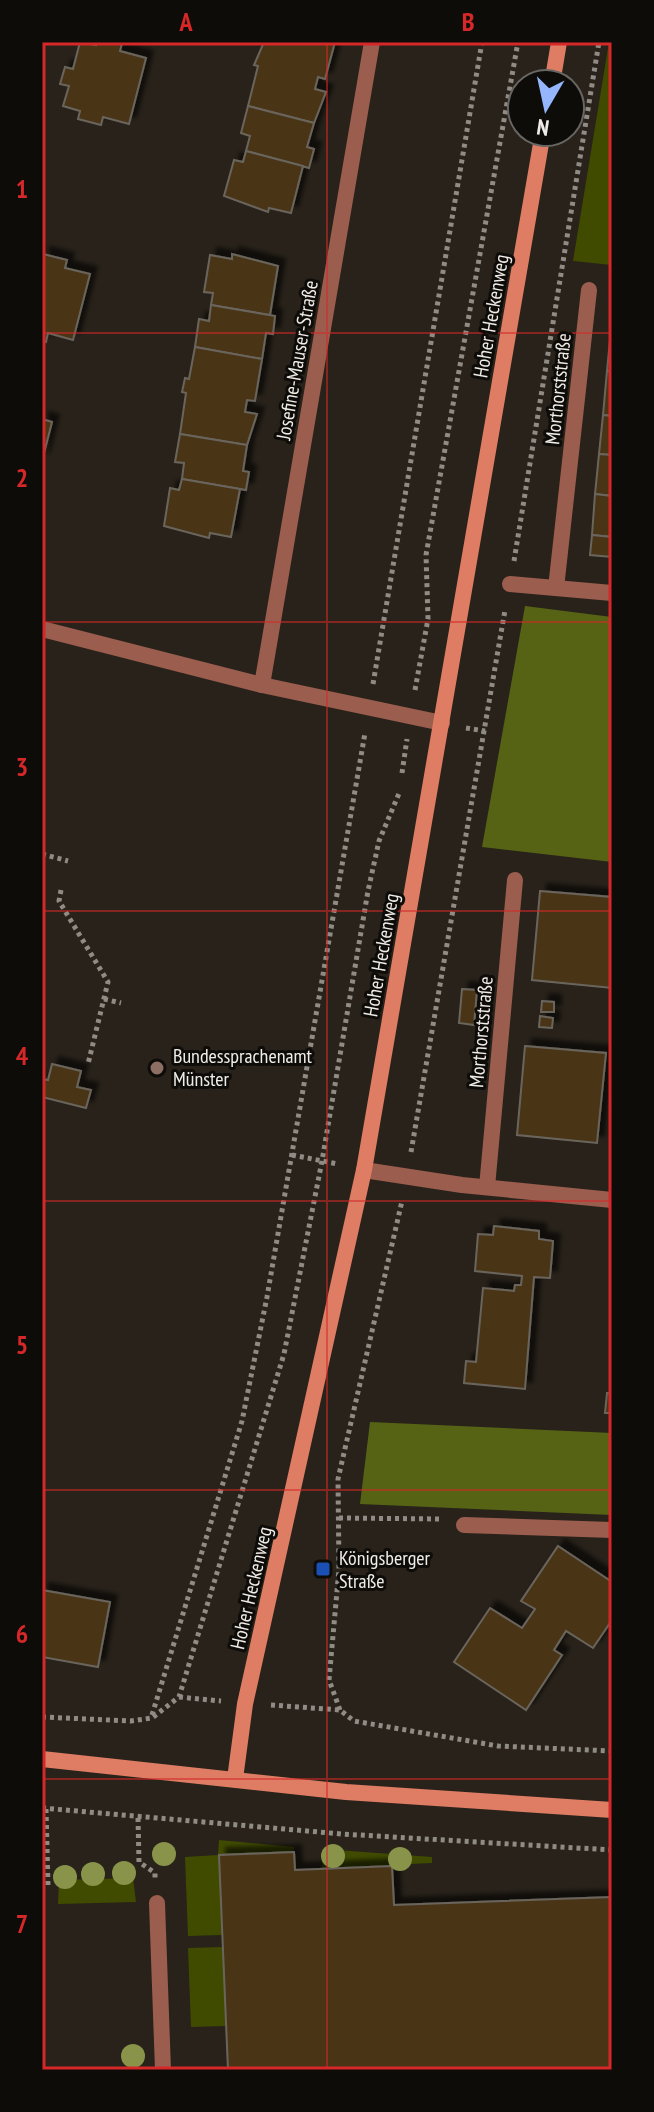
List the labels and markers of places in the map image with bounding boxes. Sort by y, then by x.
place label: Bundessprachenamt Münster [173,1043,312,1092]
marker: Bundessprachenamt Münster [148,1059,166,1077]
place label: Königsberger Straße [339,1545,431,1594]
marker: Königsberger Straße [314,1560,332,1578]

